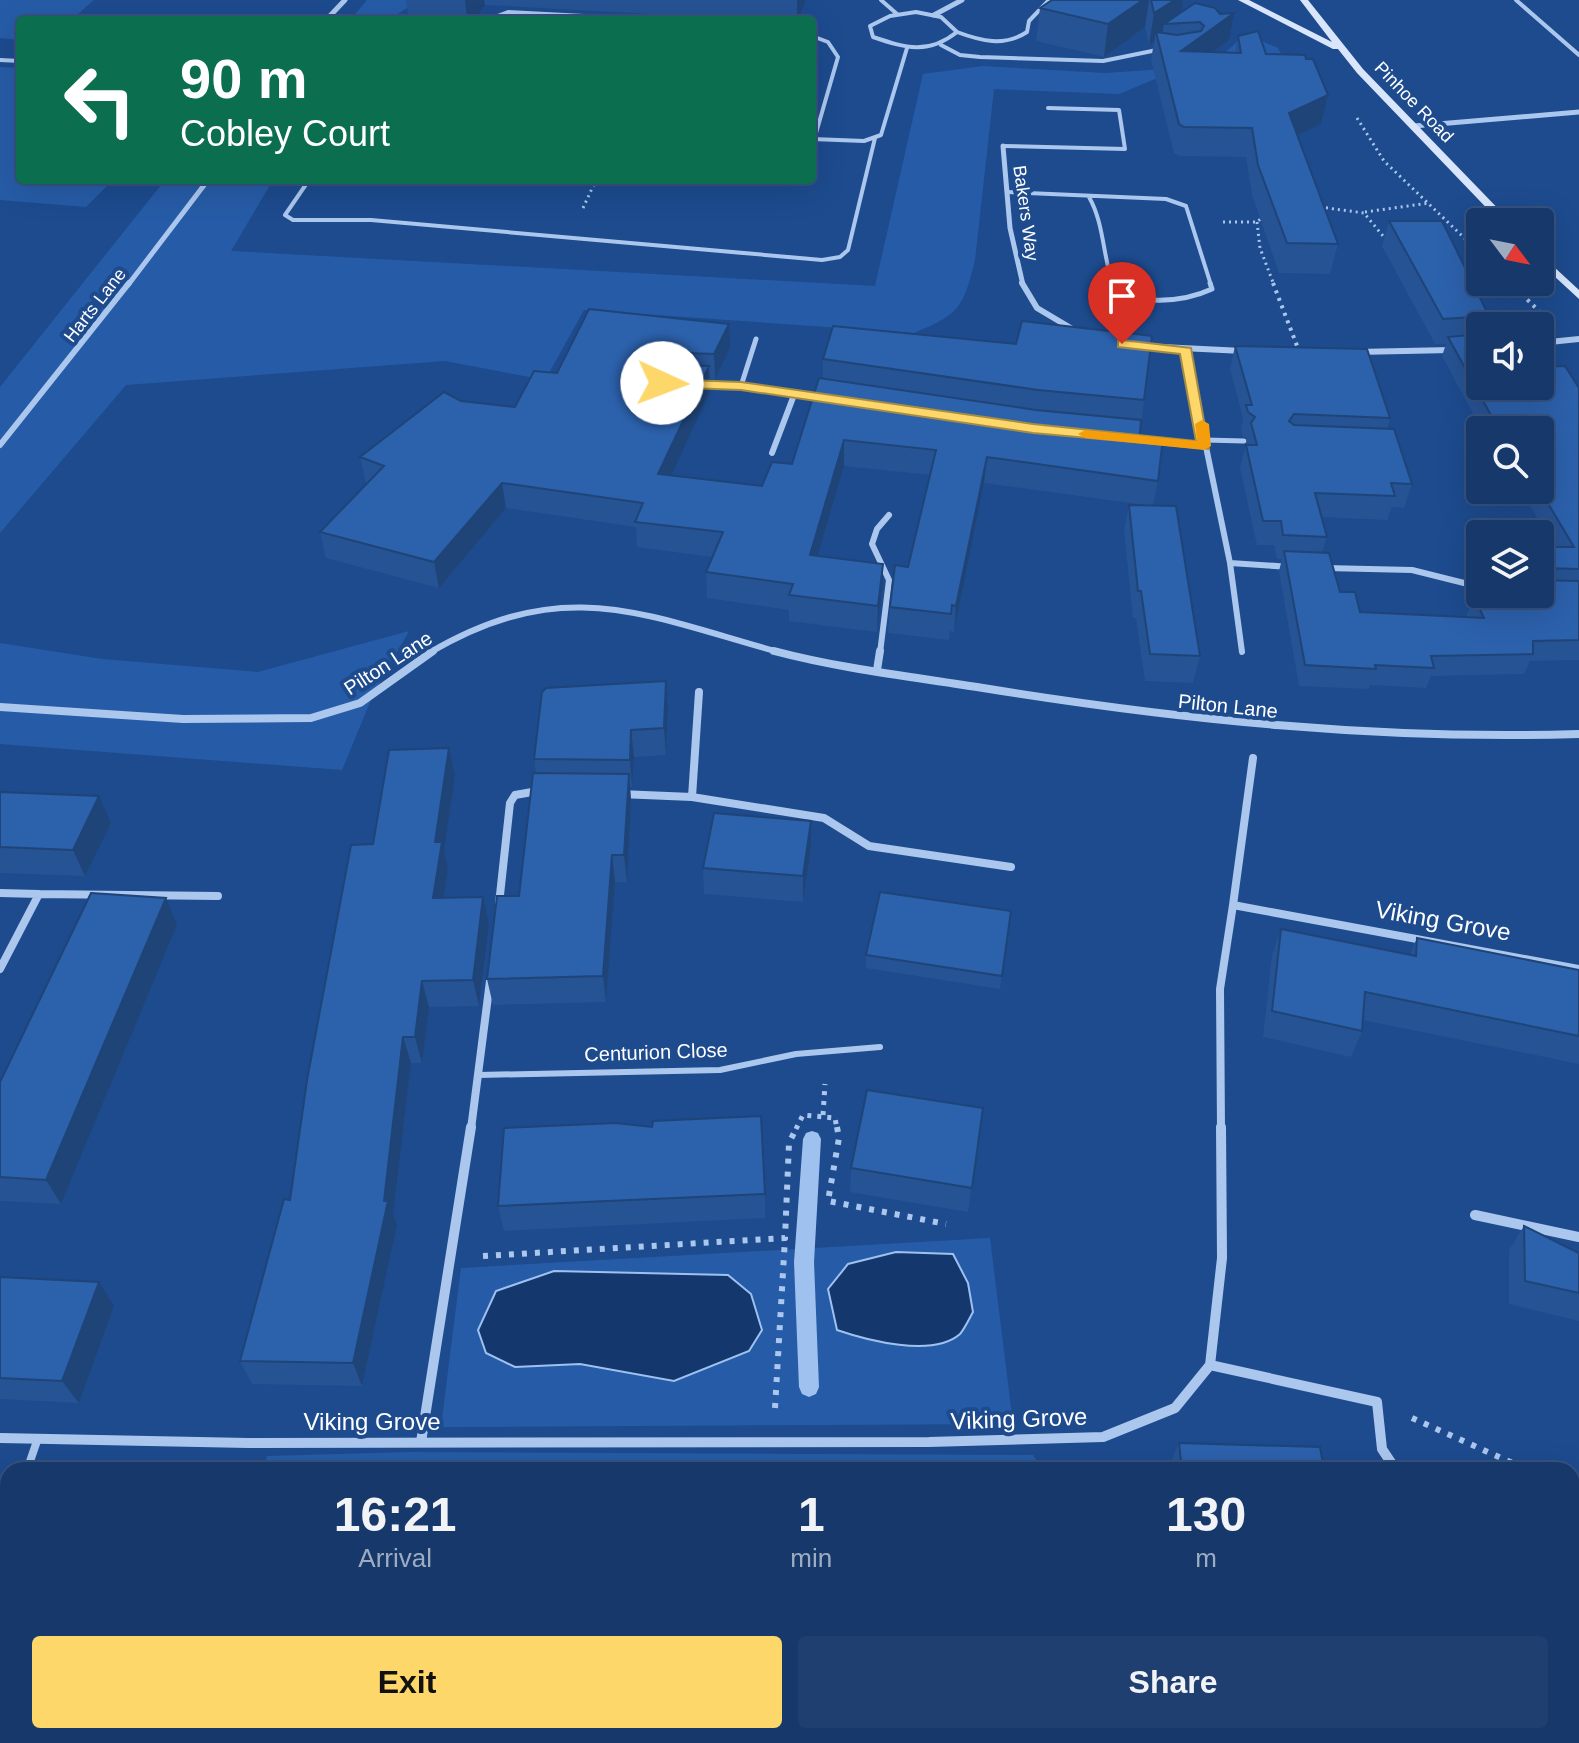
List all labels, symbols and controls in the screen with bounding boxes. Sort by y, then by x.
text: 90 m [180,47,308,110]
icon: left [48,48,152,152]
street label: Pinhoe Road [1371,58,1457,146]
text: Cobley Court [180,113,390,154]
street label: Bakers Way [1009,164,1043,262]
north arrow [1466,208,1554,296]
map controls [1466,208,1554,608]
pin [1088,262,1156,344]
street label: Harts Lane [60,264,130,346]
icon: arrive [1100,274,1144,318]
button: sound [1466,312,1554,400]
position arrow [620,341,704,425]
button: search [1466,416,1554,504]
button: layers [1466,520,1554,608]
street label: Pilton Lane [340,627,436,699]
street label: Pilton Lane [1177,690,1279,722]
street label: Viking Grove [1373,895,1513,946]
street label: Centurion Close [584,1039,728,1065]
street label: Viking Grove [950,1403,1088,1434]
street label: Viking Grove [304,1408,440,1435]
text: 16:21 [334,1488,457,1541]
text: 1 [798,1488,825,1541]
text: 130 [1166,1488,1246,1541]
text: Arrival [358,1543,432,1573]
text: min [790,1543,832,1573]
text: m [1195,1543,1217,1573]
button: Exit [32,1636,782,1728]
button: Share [798,1636,1548,1728]

